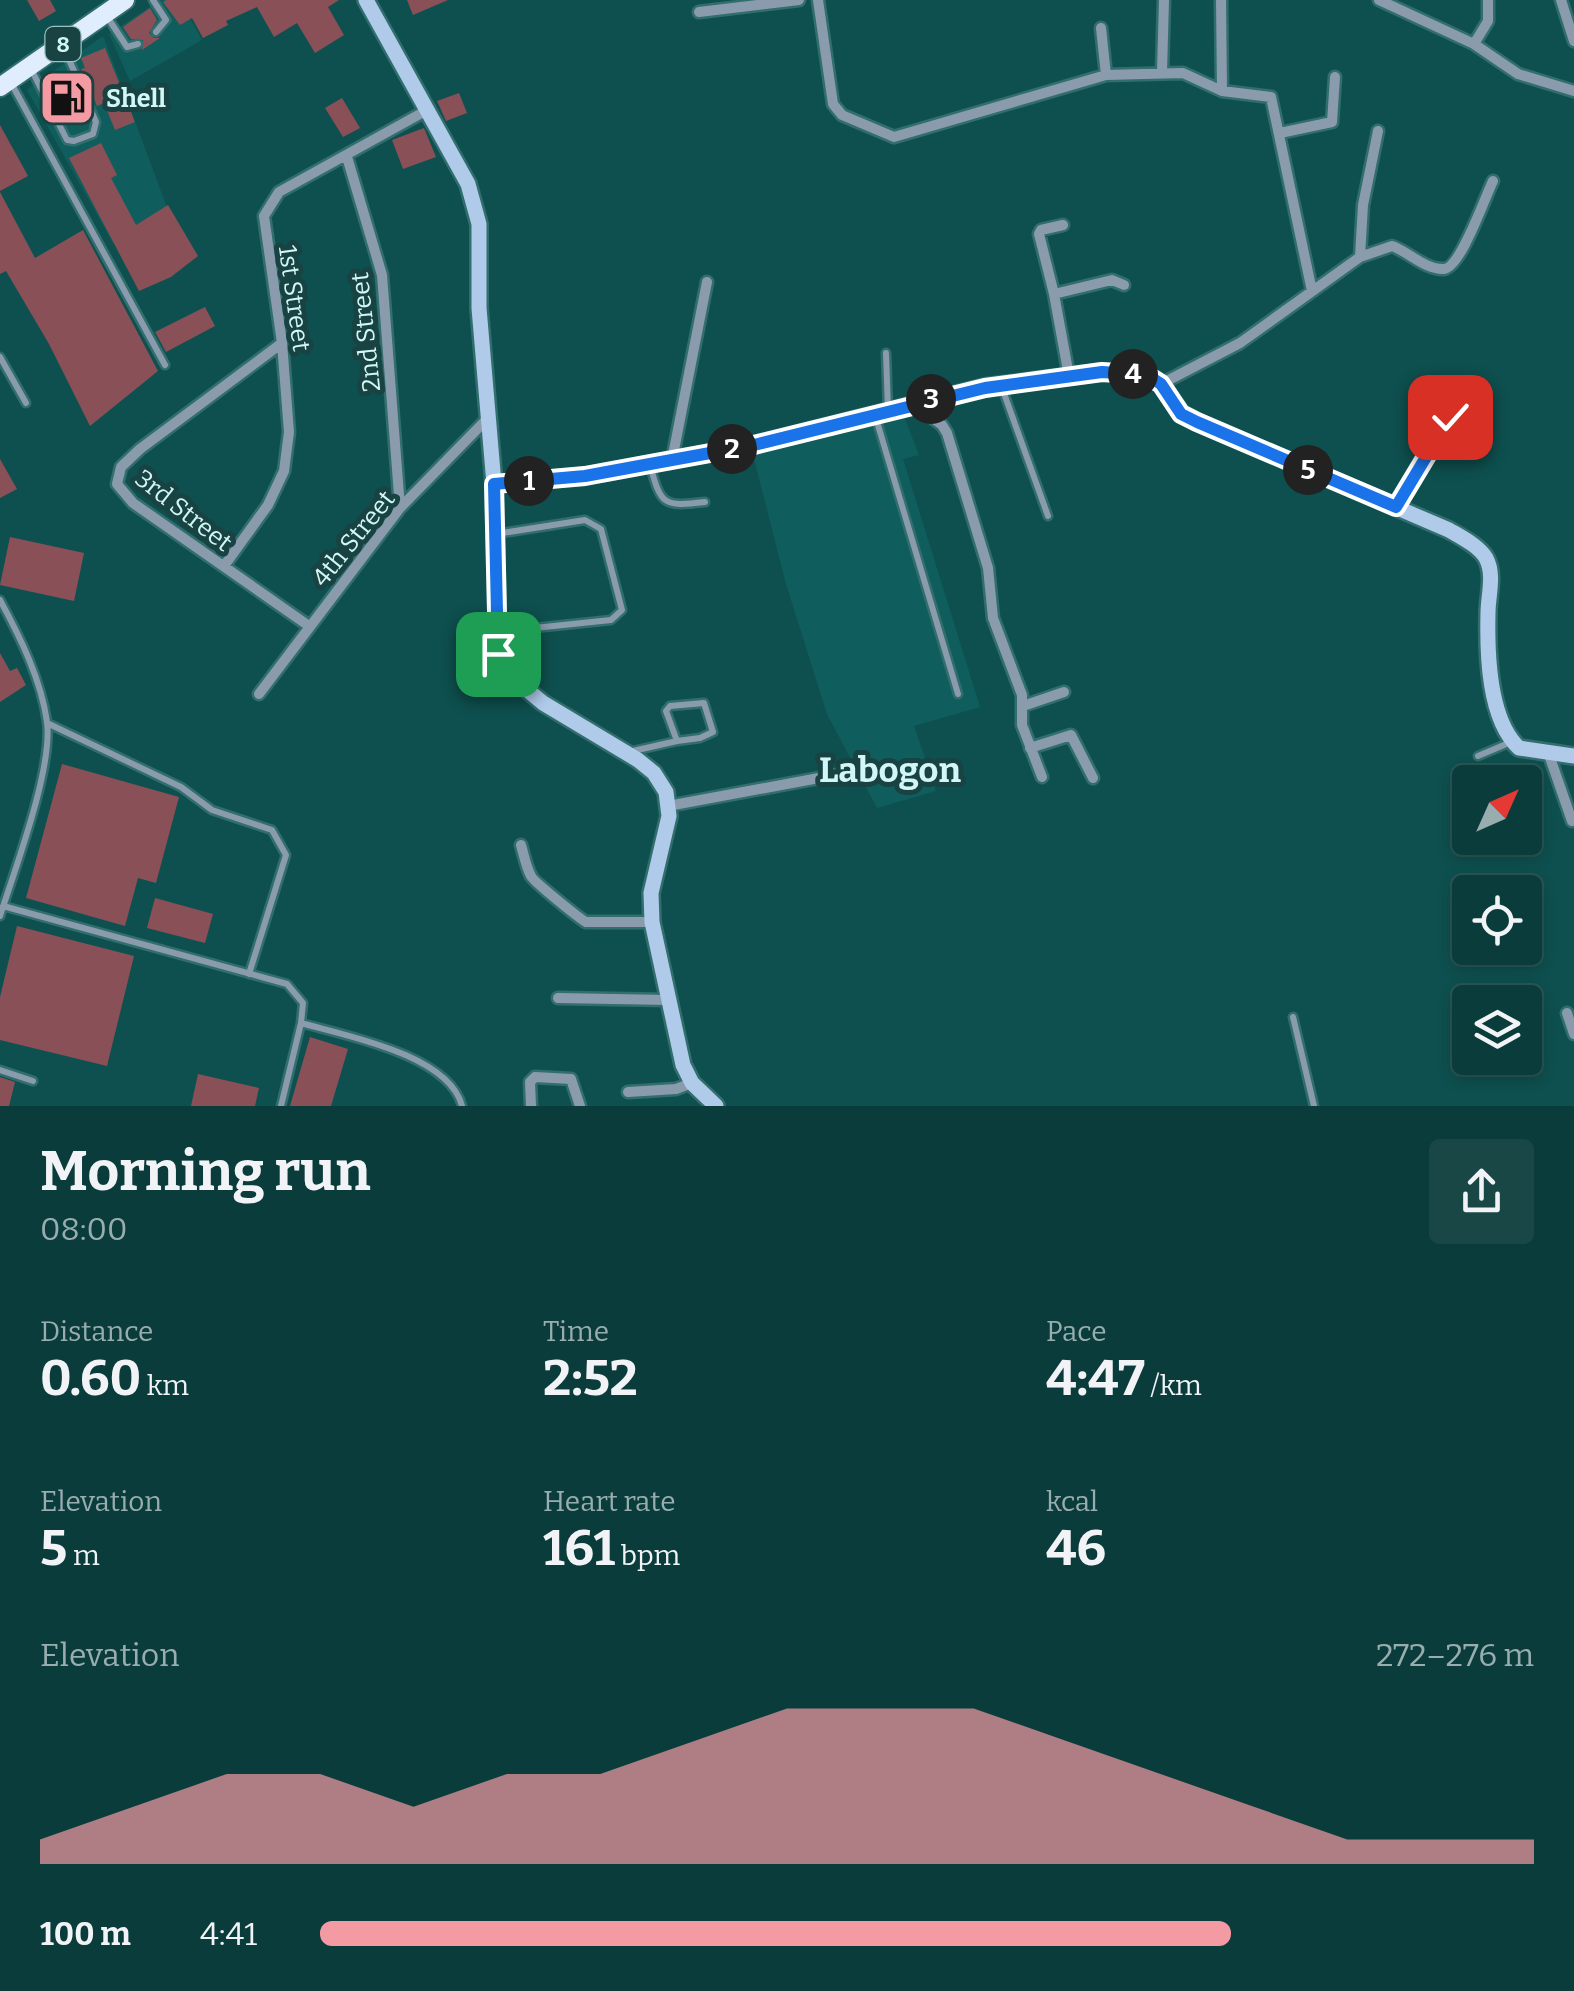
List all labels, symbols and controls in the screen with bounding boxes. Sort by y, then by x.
road number: 8 [46,27,80,61]
fuel station icon: Shell [37,68,97,128]
place label: Shell [106,84,166,114]
street label: 1st Street [272,243,316,353]
street label: 2nd Street [345,271,387,393]
pin: 4 [1108,349,1158,399]
text: 4 [1124,357,1142,390]
pin: 3 [906,374,956,424]
pin [1408,375,1493,460]
text: 3 [923,382,939,415]
icon: check [1423,390,1478,445]
pin: 2 [707,424,757,474]
text: 2 [724,432,740,465]
pin: 5 [1283,445,1333,495]
text: 5 [1300,453,1316,486]
pin: 1 [504,456,554,506]
street label: 3rd Street [129,464,238,558]
text: 1 [523,464,535,497]
street label: 4th Street [306,485,401,593]
pin [456,612,541,697]
icon: arrive [471,627,526,682]
district label: Labogon [819,749,961,791]
north arrow [1452,765,1542,855]
map controls [1452,765,1542,1075]
button: locate [1452,875,1542,965]
button: layers [1452,985,1542,1075]
text: Morning run [40,1139,371,1205]
button: share [1429,1139,1534,1244]
text: 08:00 [40,1210,128,1248]
text: Distance [40,1315,153,1348]
text: Time [543,1315,609,1348]
text: Pace [1046,1315,1106,1348]
text: 0.60 [40,1348,141,1408]
text: 2:52 [543,1348,638,1408]
text: 4:47 [1046,1348,1145,1408]
text: km [141,1369,189,1402]
text: /km [1145,1369,1202,1402]
text: Elevation [40,1485,162,1518]
text: Heart rate [543,1485,675,1518]
text: kcal [1046,1485,1098,1518]
text: 5 [40,1518,67,1578]
text: 161 [543,1518,615,1578]
text: 46 [1046,1518,1106,1578]
text: m [67,1539,100,1572]
text: bpm [615,1539,680,1572]
text: Elevation [40,1636,180,1674]
text: 272–276 m [1376,1636,1534,1674]
text: 100 m [40,1915,131,1953]
text: 4:41 [200,1915,257,1953]

